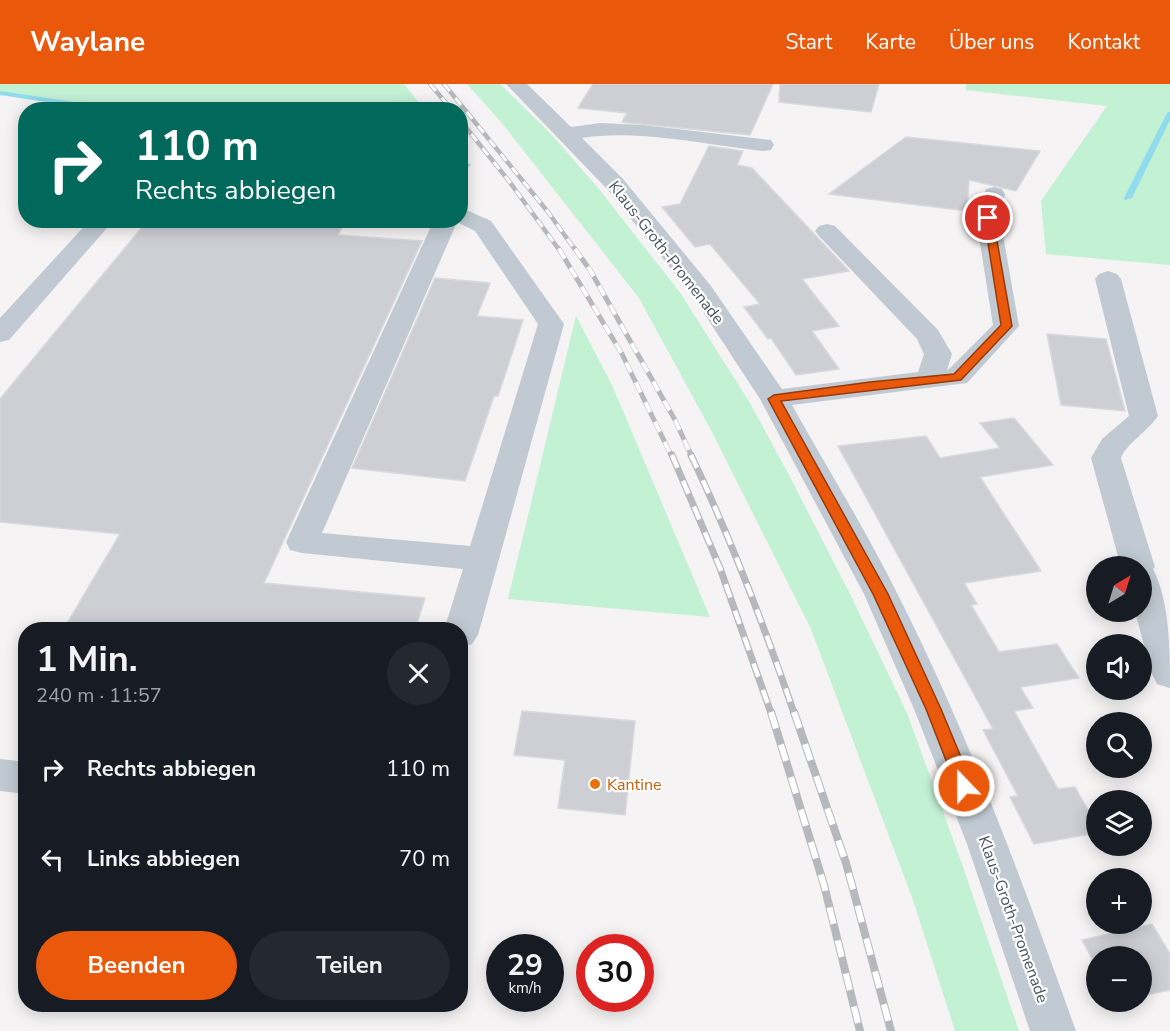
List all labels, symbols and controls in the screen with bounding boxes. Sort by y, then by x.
text: Waylane [30,23,145,61]
text: Start [785,28,832,56]
text: Karte [865,28,916,56]
text: Über uns [949,28,1034,56]
text: Kontakt [1067,28,1140,56]
text: 110 m [135,118,259,175]
icon: right [36,126,114,204]
text: Rechts abbiegen [135,172,336,209]
street label: Klaus-Groth-Promenade [603,176,729,329]
pin [962,192,1013,243]
icon: arrive [971,201,1004,234]
north arrow [1086,556,1152,622]
map controls [1086,556,1152,1012]
button: sound [1086,634,1152,700]
text: 1 Min. [36,635,138,684]
button: close [387,642,450,705]
text: 240 m · 11:57 [36,682,162,709]
button: search [1086,712,1152,778]
icon: right [36,753,69,786]
text: Rechts abbiegen [87,754,256,784]
text: 110 m [386,754,450,784]
position arrow [932,754,996,818]
place label: Kantine [607,774,661,796]
marker: Kantine [588,777,602,791]
button: layers [1086,790,1152,856]
street label: Klaus-Groth-Promenade [973,833,1054,1006]
icon: left [36,843,69,876]
text: Links abbiegen [87,844,240,874]
text: 70 m [399,844,450,874]
button: + [1086,868,1152,934]
button: Beenden [36,931,237,1000]
button: Teilen [249,931,450,1000]
speed limit sign: 30 [576,934,654,1012]
text: 29 [507,945,543,986]
button: − [1086,946,1152,1012]
text: km/h [508,978,542,998]

